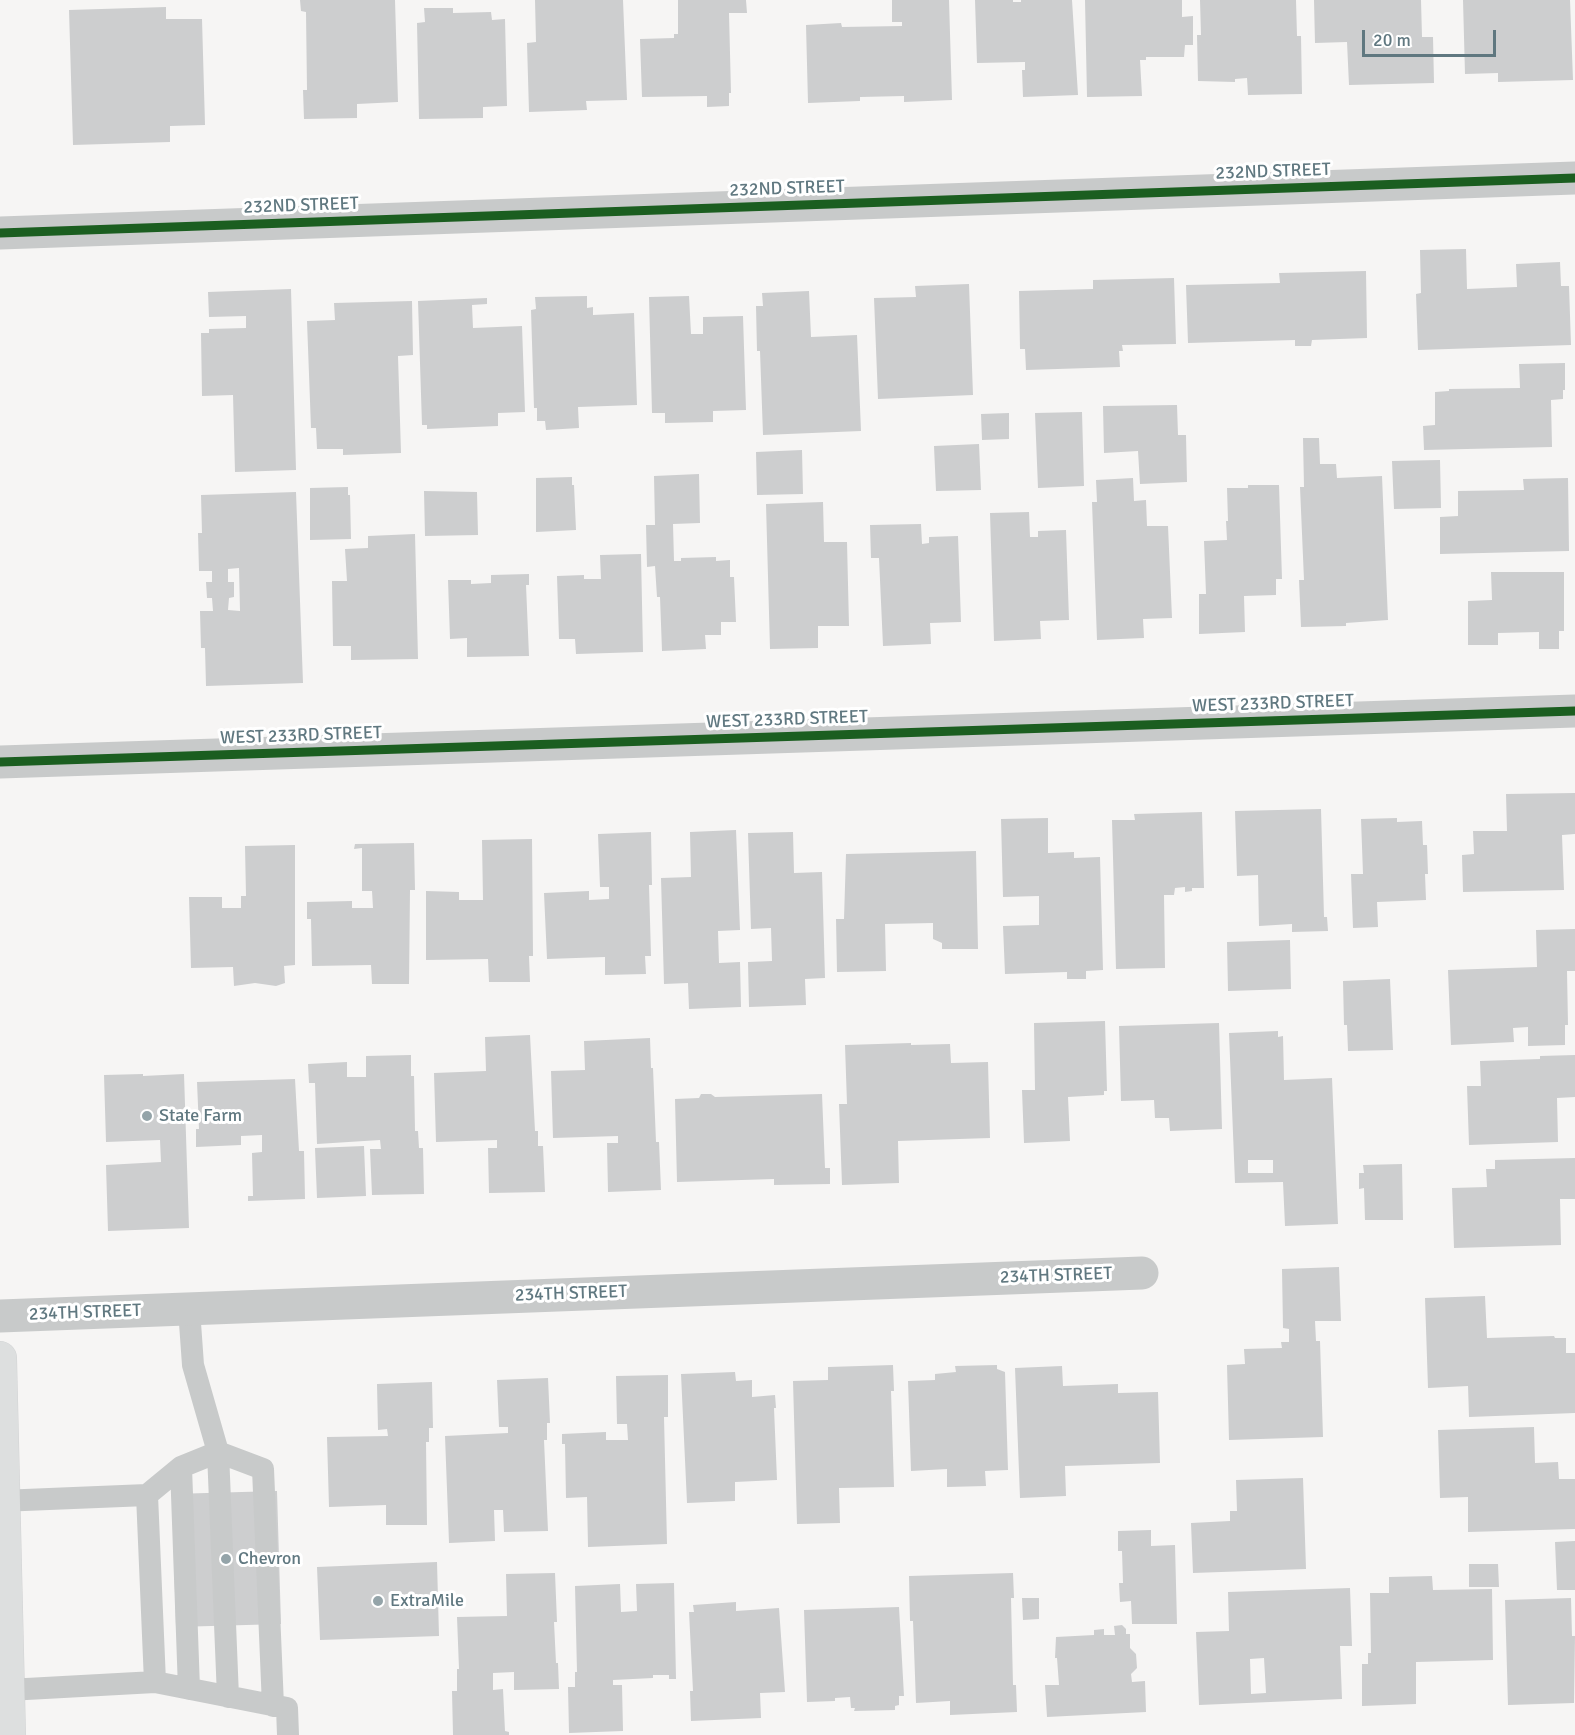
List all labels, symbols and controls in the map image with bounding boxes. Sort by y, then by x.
scale bar [1365,18,1498,56]
text: 20 m [1373,29,1411,51]
street label: 232ND STREET [1215,159,1331,185]
street label: 232ND STREET [729,176,845,202]
street label: 232ND STREET [243,193,359,219]
street label: WEST 233RD STREET [1192,690,1354,718]
street label: WEST 233RD STREET [706,706,868,734]
street label: WEST 233RD STREET [220,722,382,750]
place label: State Farm [159,1105,242,1127]
marker: State Farm [140,1109,154,1123]
street label: 234TH STREET [999,1263,1113,1289]
street label: 234TH STREET [514,1281,628,1307]
street label: 234TH STREET [28,1300,142,1326]
place label: Chevron [238,1548,301,1570]
marker: Chevron [219,1552,233,1566]
place label: ExtraMile [390,1590,464,1612]
marker: ExtraMile [371,1594,385,1608]

